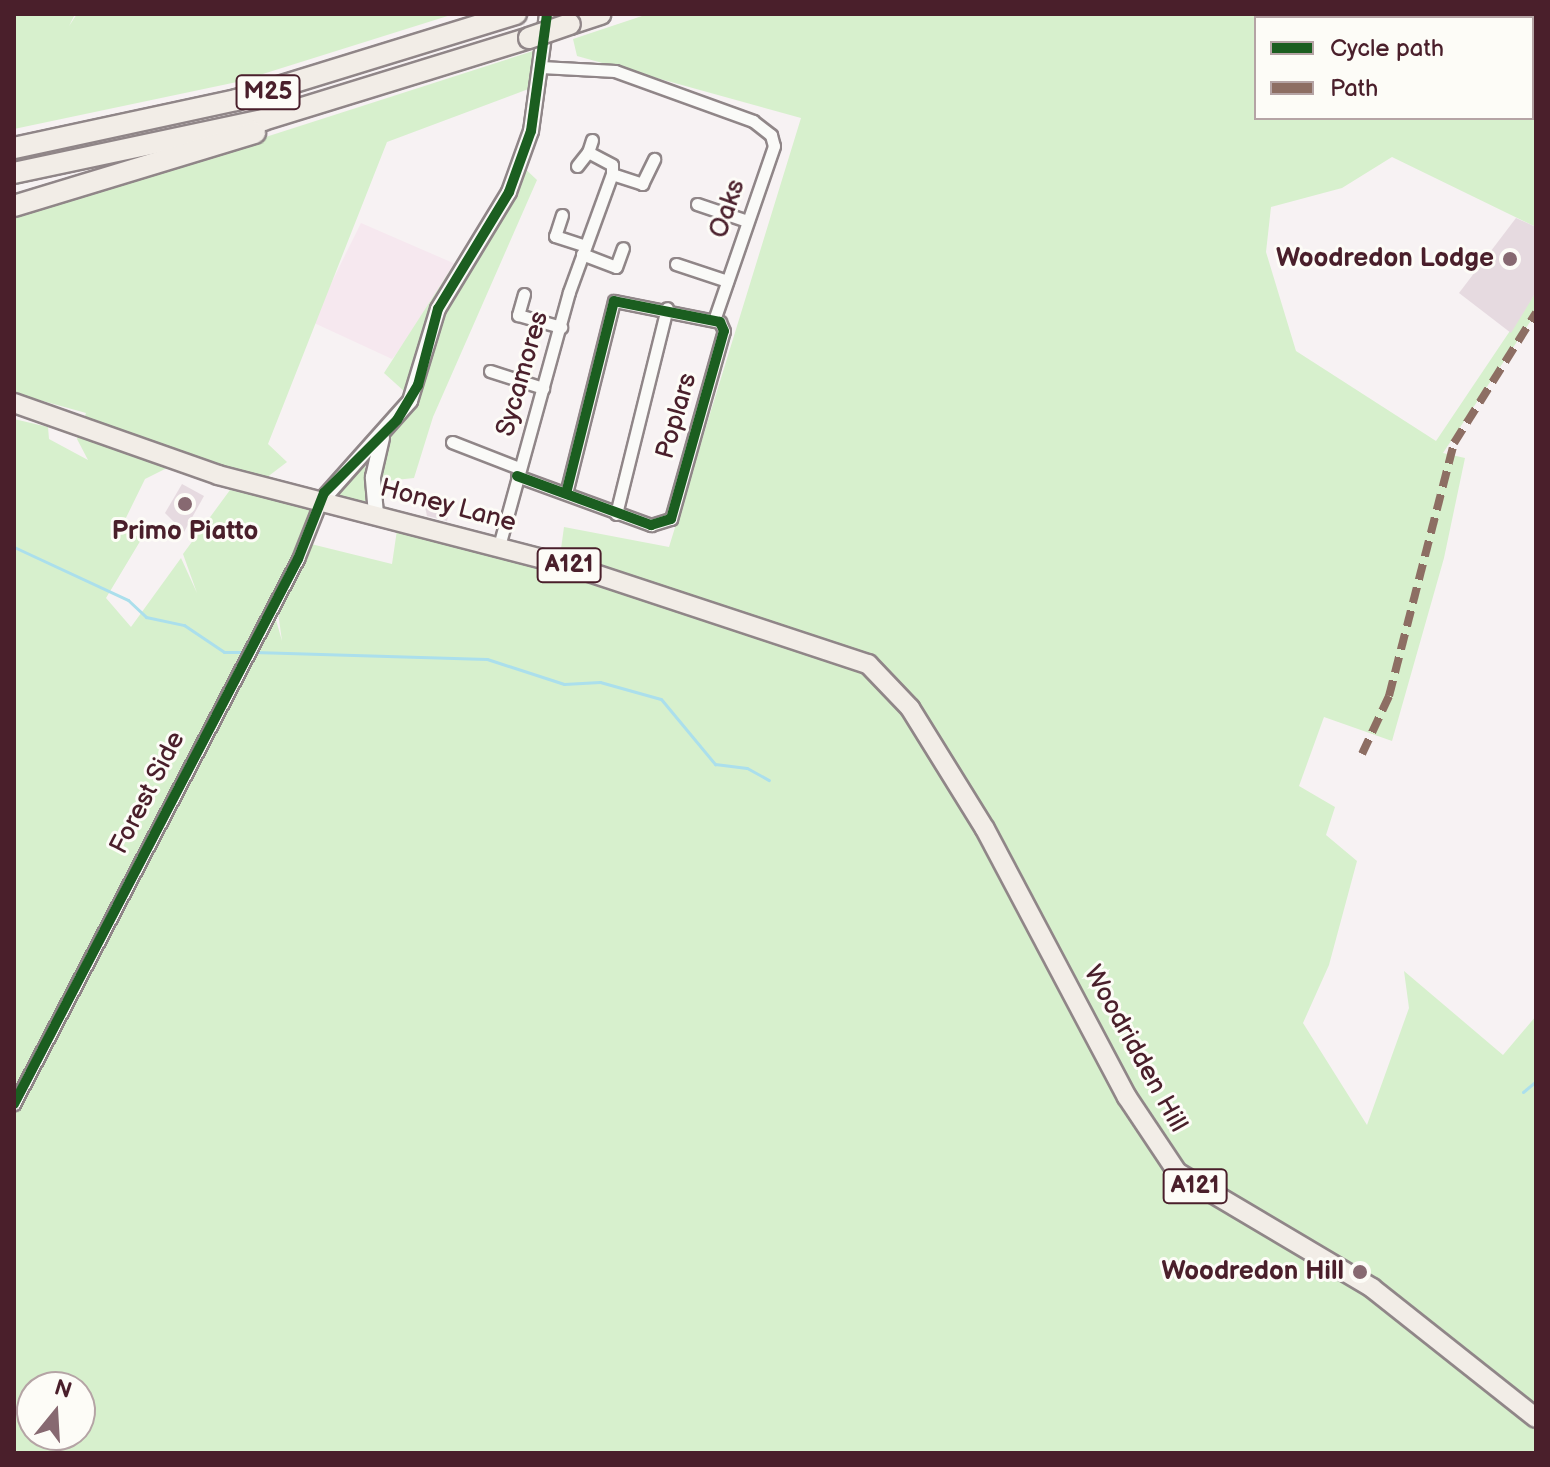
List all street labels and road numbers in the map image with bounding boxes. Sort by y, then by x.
road number: M25 [234,72,302,112]
street label: Oaks [704,176,752,242]
street label: Sycamores [490,308,556,440]
street label: Poplars [650,370,704,462]
street label: Honey Lane [376,473,520,539]
road number: A121 [535,545,603,585]
street label: Forest Side [104,726,192,860]
street label: Woodridden Hill [1076,960,1194,1138]
road number: A121 [1161,1166,1229,1206]

